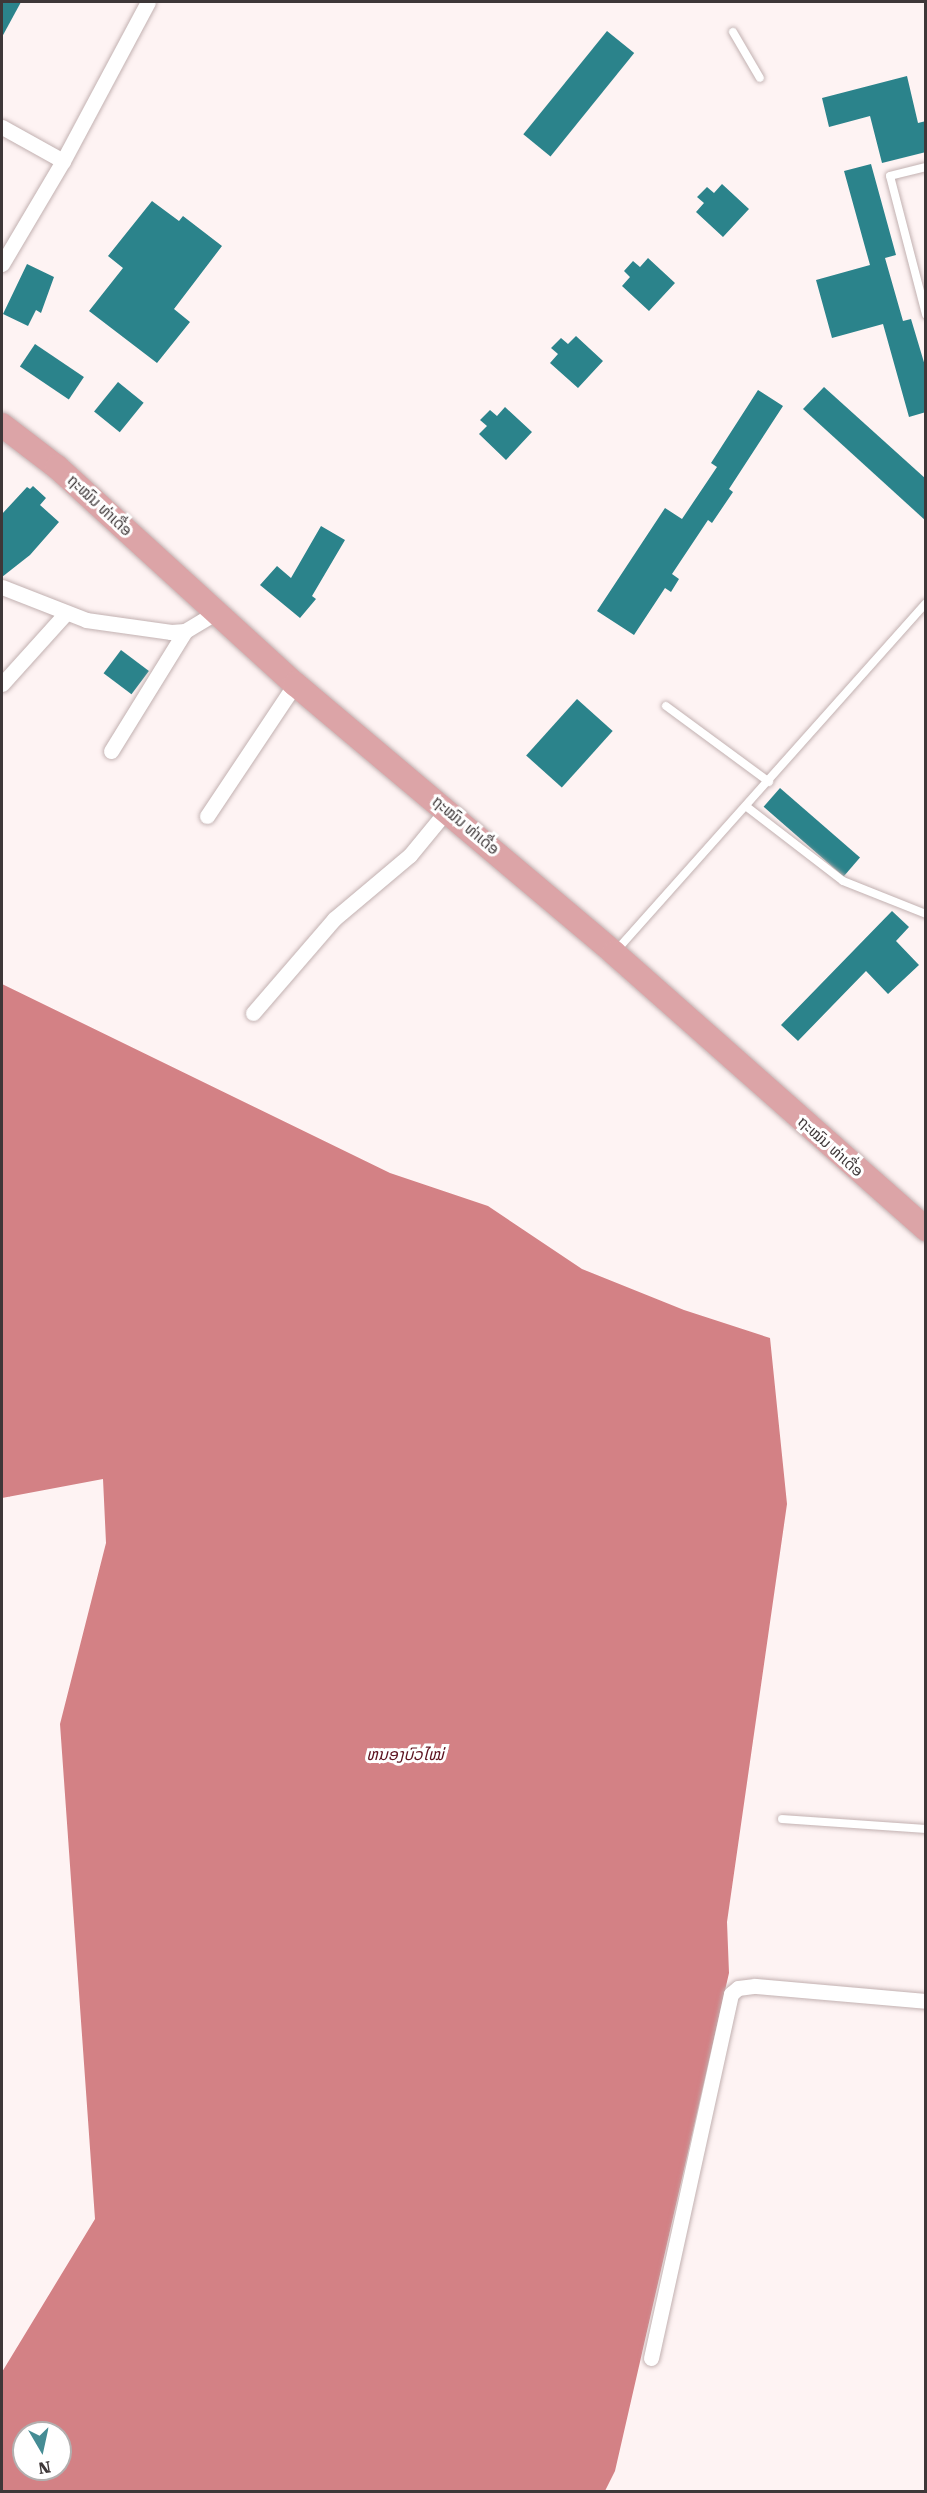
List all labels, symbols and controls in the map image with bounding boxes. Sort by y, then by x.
street label: ຖະໝົນ ທ່າເດື່ອ [63,472,135,540]
street label: ຖະໝົນ ທ່າເດື່ອ [428,793,502,859]
street label: ຖະໝົນ ທ່າເດື່ອ [794,1113,866,1181]
water label: ຫນອງບົວໄໝ່ [366,1745,444,1765]
north arrow [12,2421,72,2481]
text: N [37,2457,52,2478]

